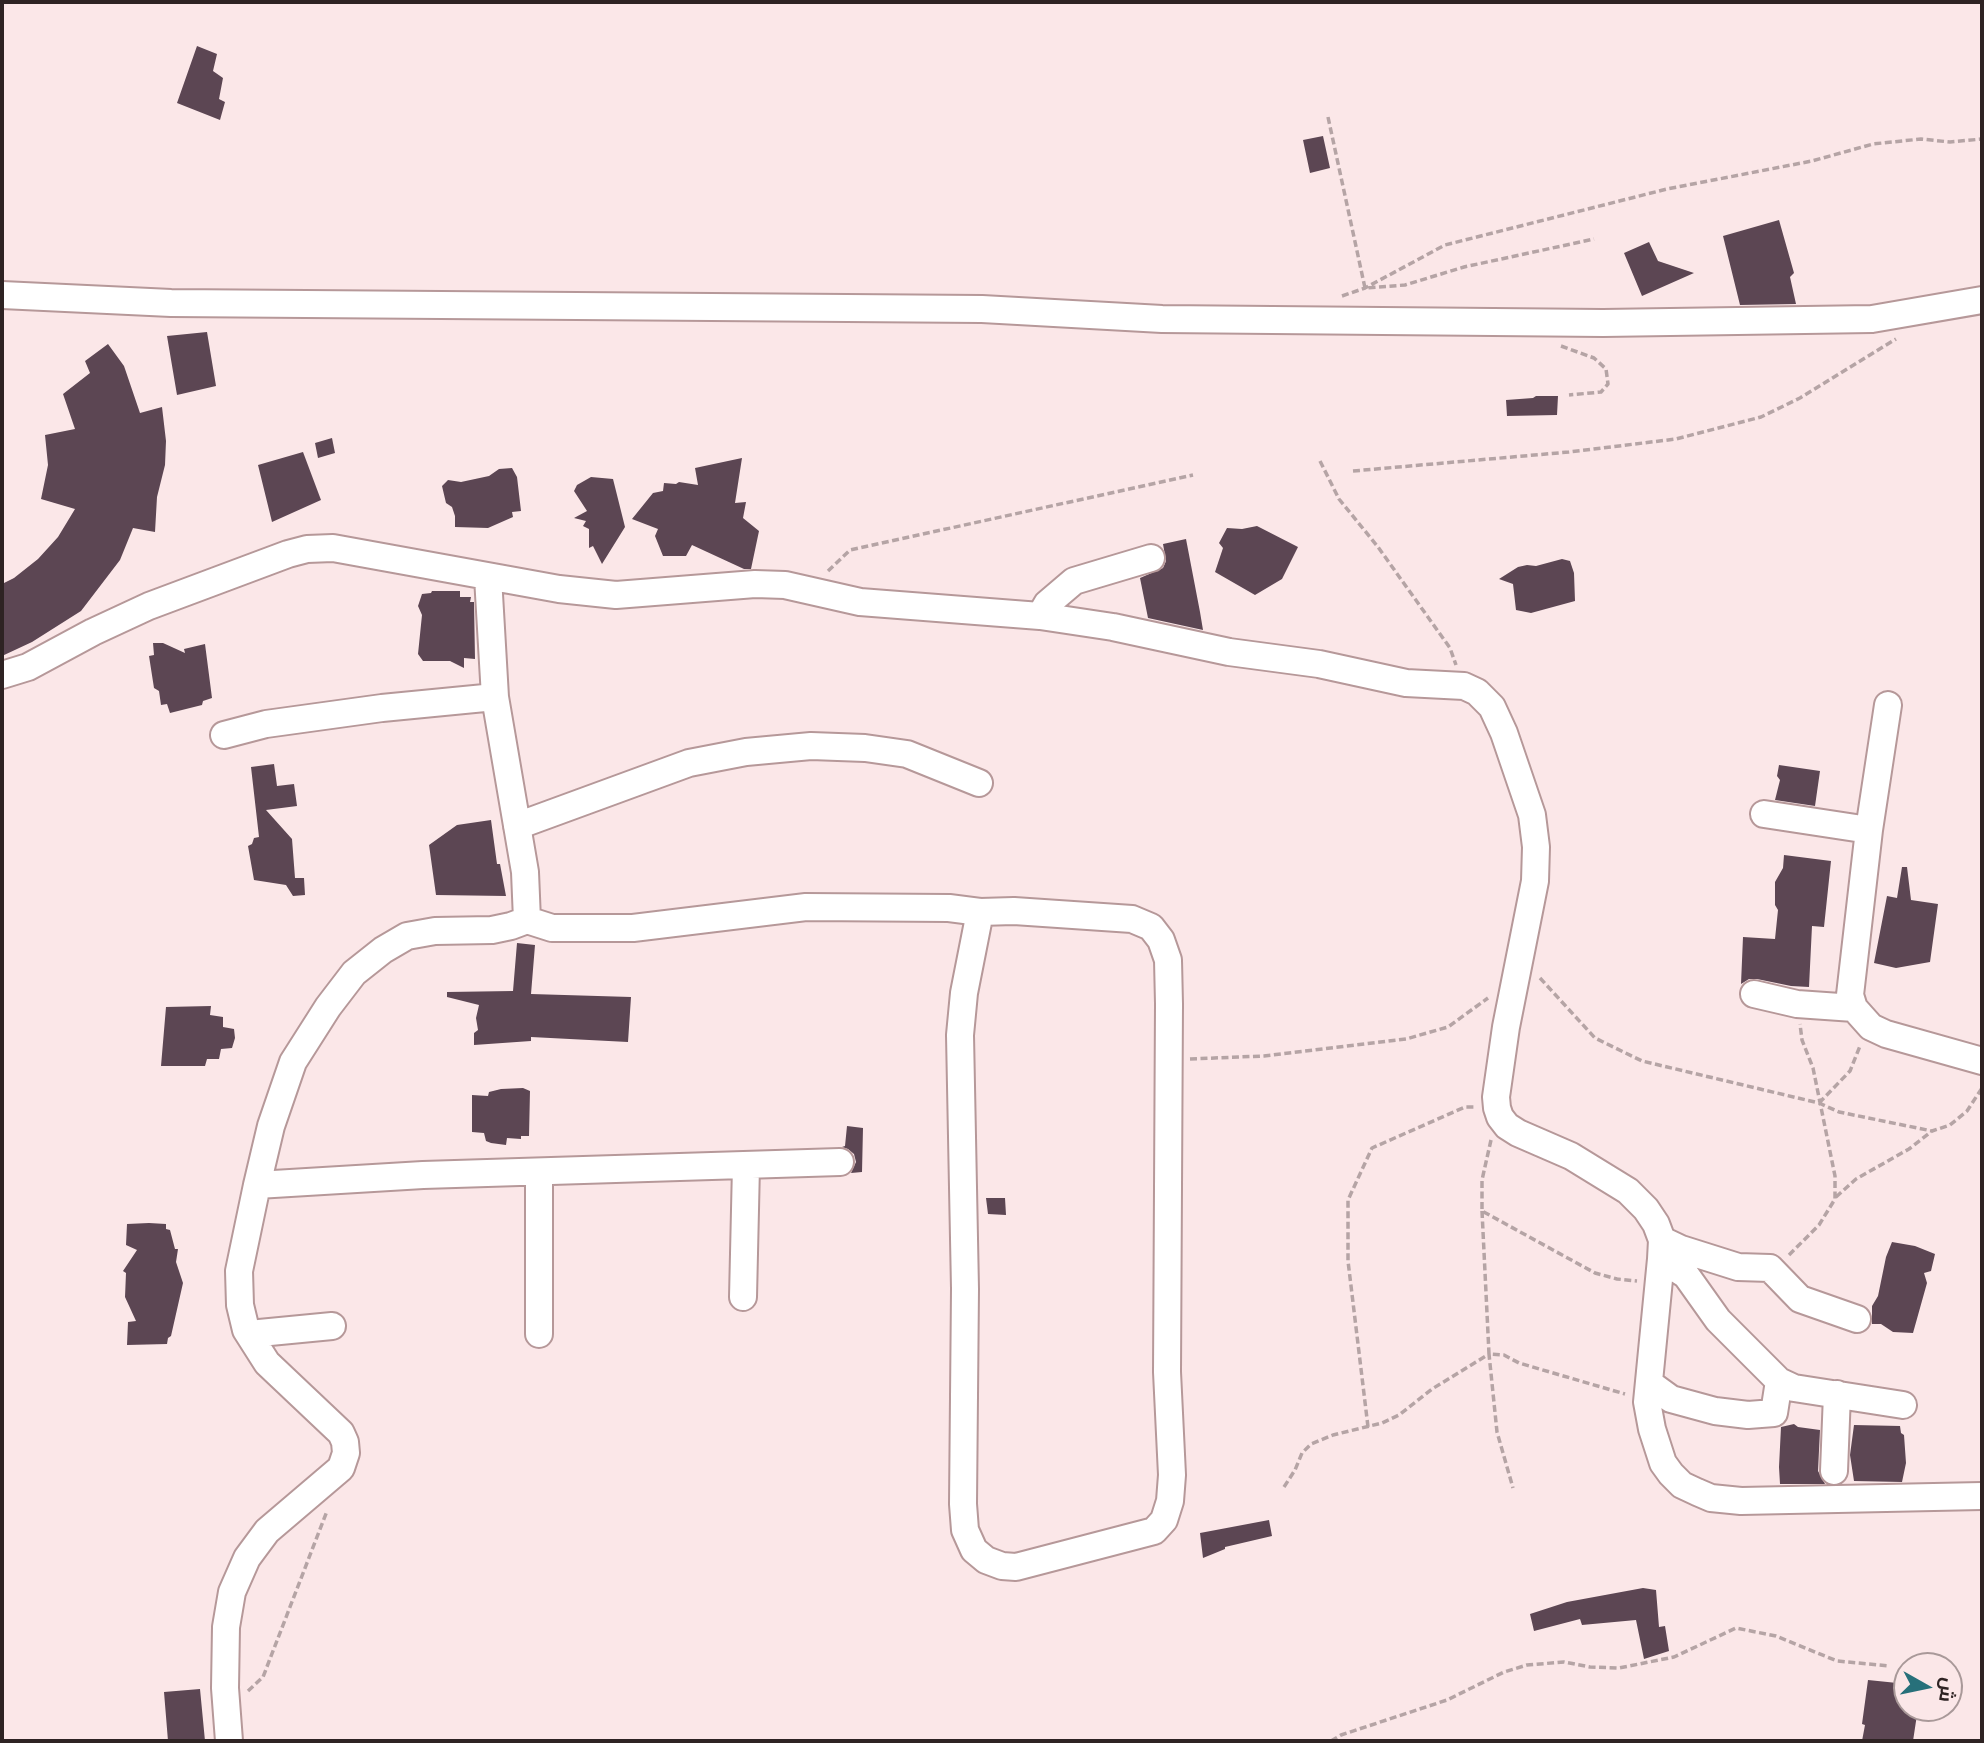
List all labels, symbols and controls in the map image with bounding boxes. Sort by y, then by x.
north arrow [1893,1652,1963,1722]
text: ش [1934,1676,1960,1704]

